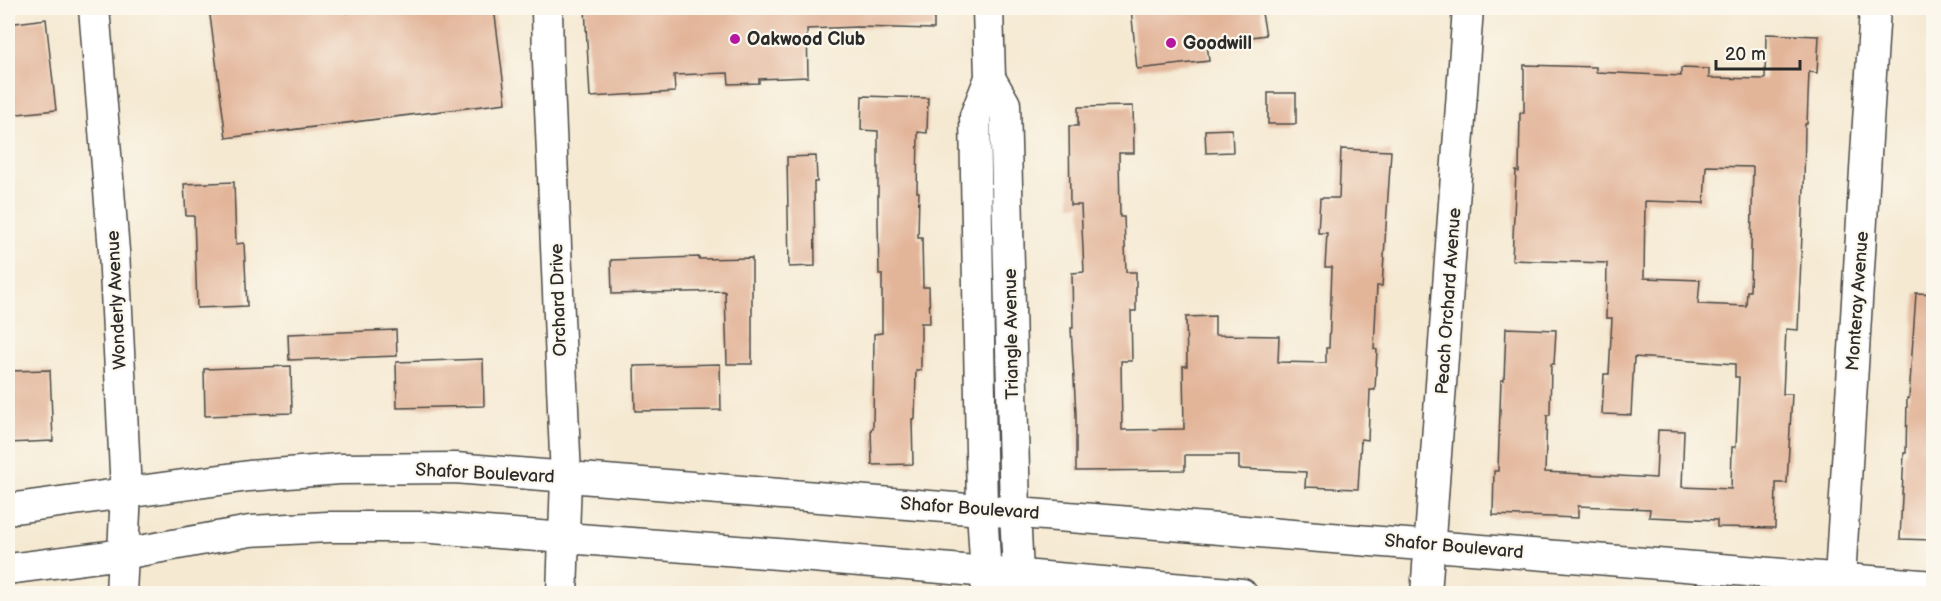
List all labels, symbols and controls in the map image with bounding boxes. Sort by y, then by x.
place label: Oakwood Club [747,29,866,50]
marker: Oakwood Club [728,32,742,46]
place label: Goodwill [1183,33,1252,54]
scale bar [1716,33,1800,71]
marker: Goodwill [1164,36,1178,50]
text: 20 m [1725,44,1766,65]
street label: Peach Orchard Avenue [1431,207,1466,395]
street label: Wonderly Avenue [102,229,131,370]
street label: Monteray Avenue [1842,230,1873,372]
street label: Orchard Drive [546,243,571,357]
street label: Triangle Avenue [1000,268,1023,400]
street label: Shafor Boulevard [415,459,555,488]
street label: Shafor Boulevard [900,493,1040,524]
street label: Shafor Boulevard [1384,530,1524,563]

